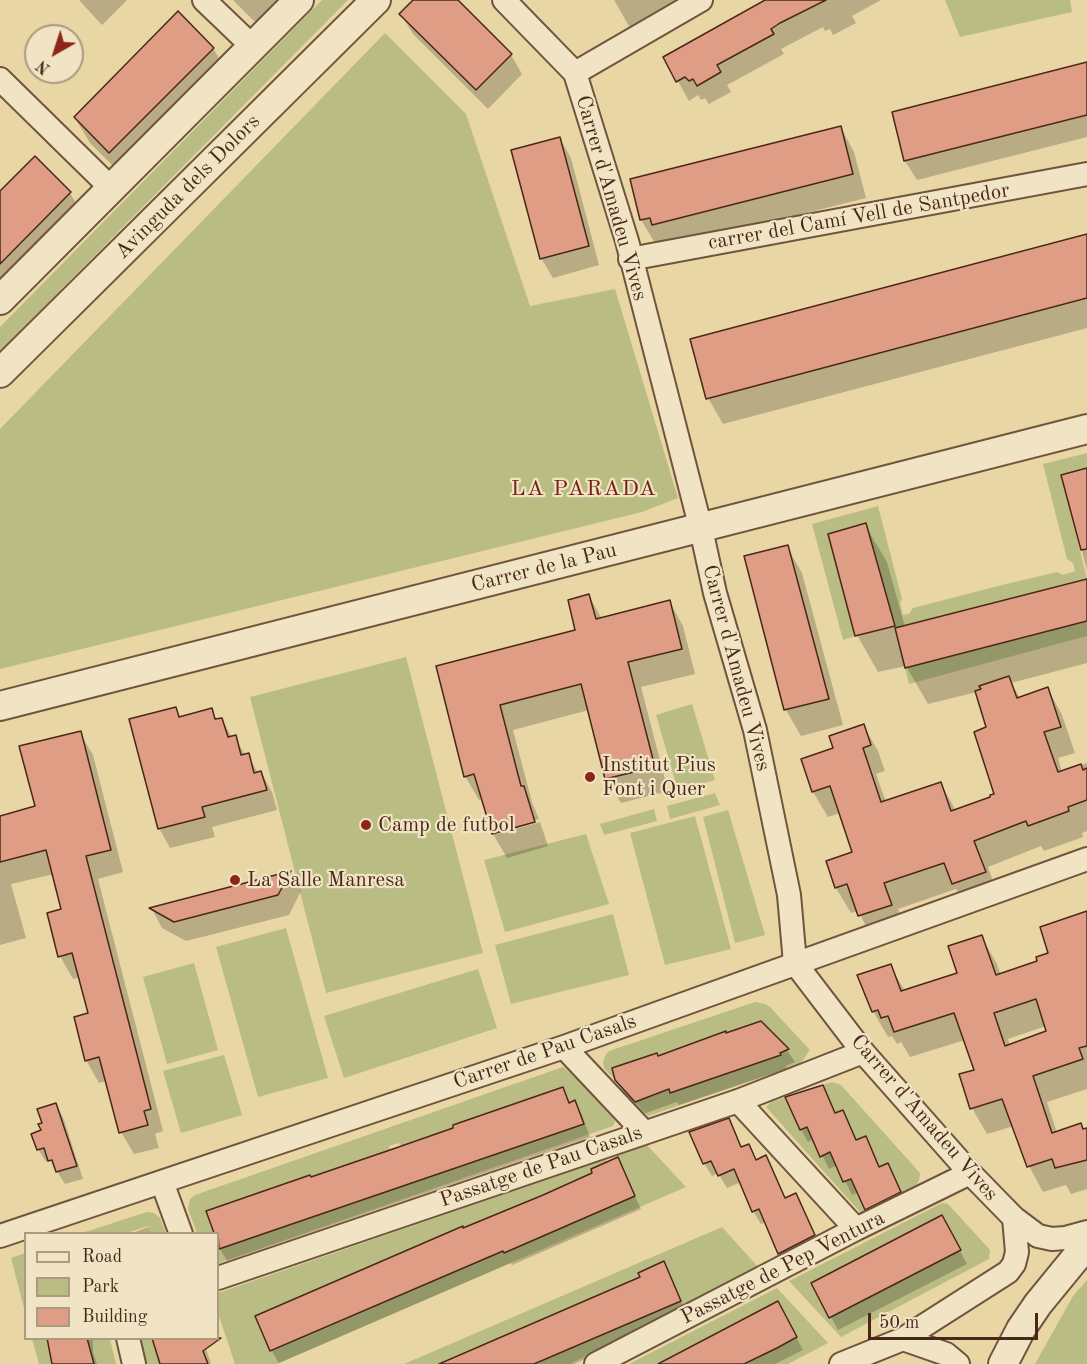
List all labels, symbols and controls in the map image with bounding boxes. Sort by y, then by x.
north arrow [24,24,84,84]
text: N [34,56,54,77]
street label: Carrer d'Amadeu Vives [570,92,652,304]
street label: Avinguda dels Dolors [110,109,266,265]
street label: carrer del Camí Vell de Santpedor [706,178,1012,256]
district label: LA PARADA [511,476,657,502]
street label: Carrer de la Pau [469,538,619,598]
street label: Carrer d'Amadeu Vives [696,562,776,774]
place label: Institut Pius Font i Quer [602,752,716,802]
marker: Institut Pius Font i Quer [583,770,597,784]
place label: Camp de futbol [378,812,515,838]
marker: Camp de futbol [359,818,373,832]
place label: La Salle Manresa [247,867,405,893]
marker: La Salle Manresa [228,873,242,887]
street label: Carrer de Pau Casals [450,1009,640,1095]
street label: Carrer d'Amadeu Vives [845,1030,1003,1206]
street label: Passatge de Pau Casals [436,1120,646,1214]
street label: Passatge de Pep Ventura [677,1206,889,1330]
legend [24,1232,219,1340]
text: Road [82,1248,122,1266]
text: Park [82,1278,119,1296]
scale bar [871,1301,1040,1339]
text: Building [82,1308,147,1326]
text: 50 m [879,1314,919,1332]

